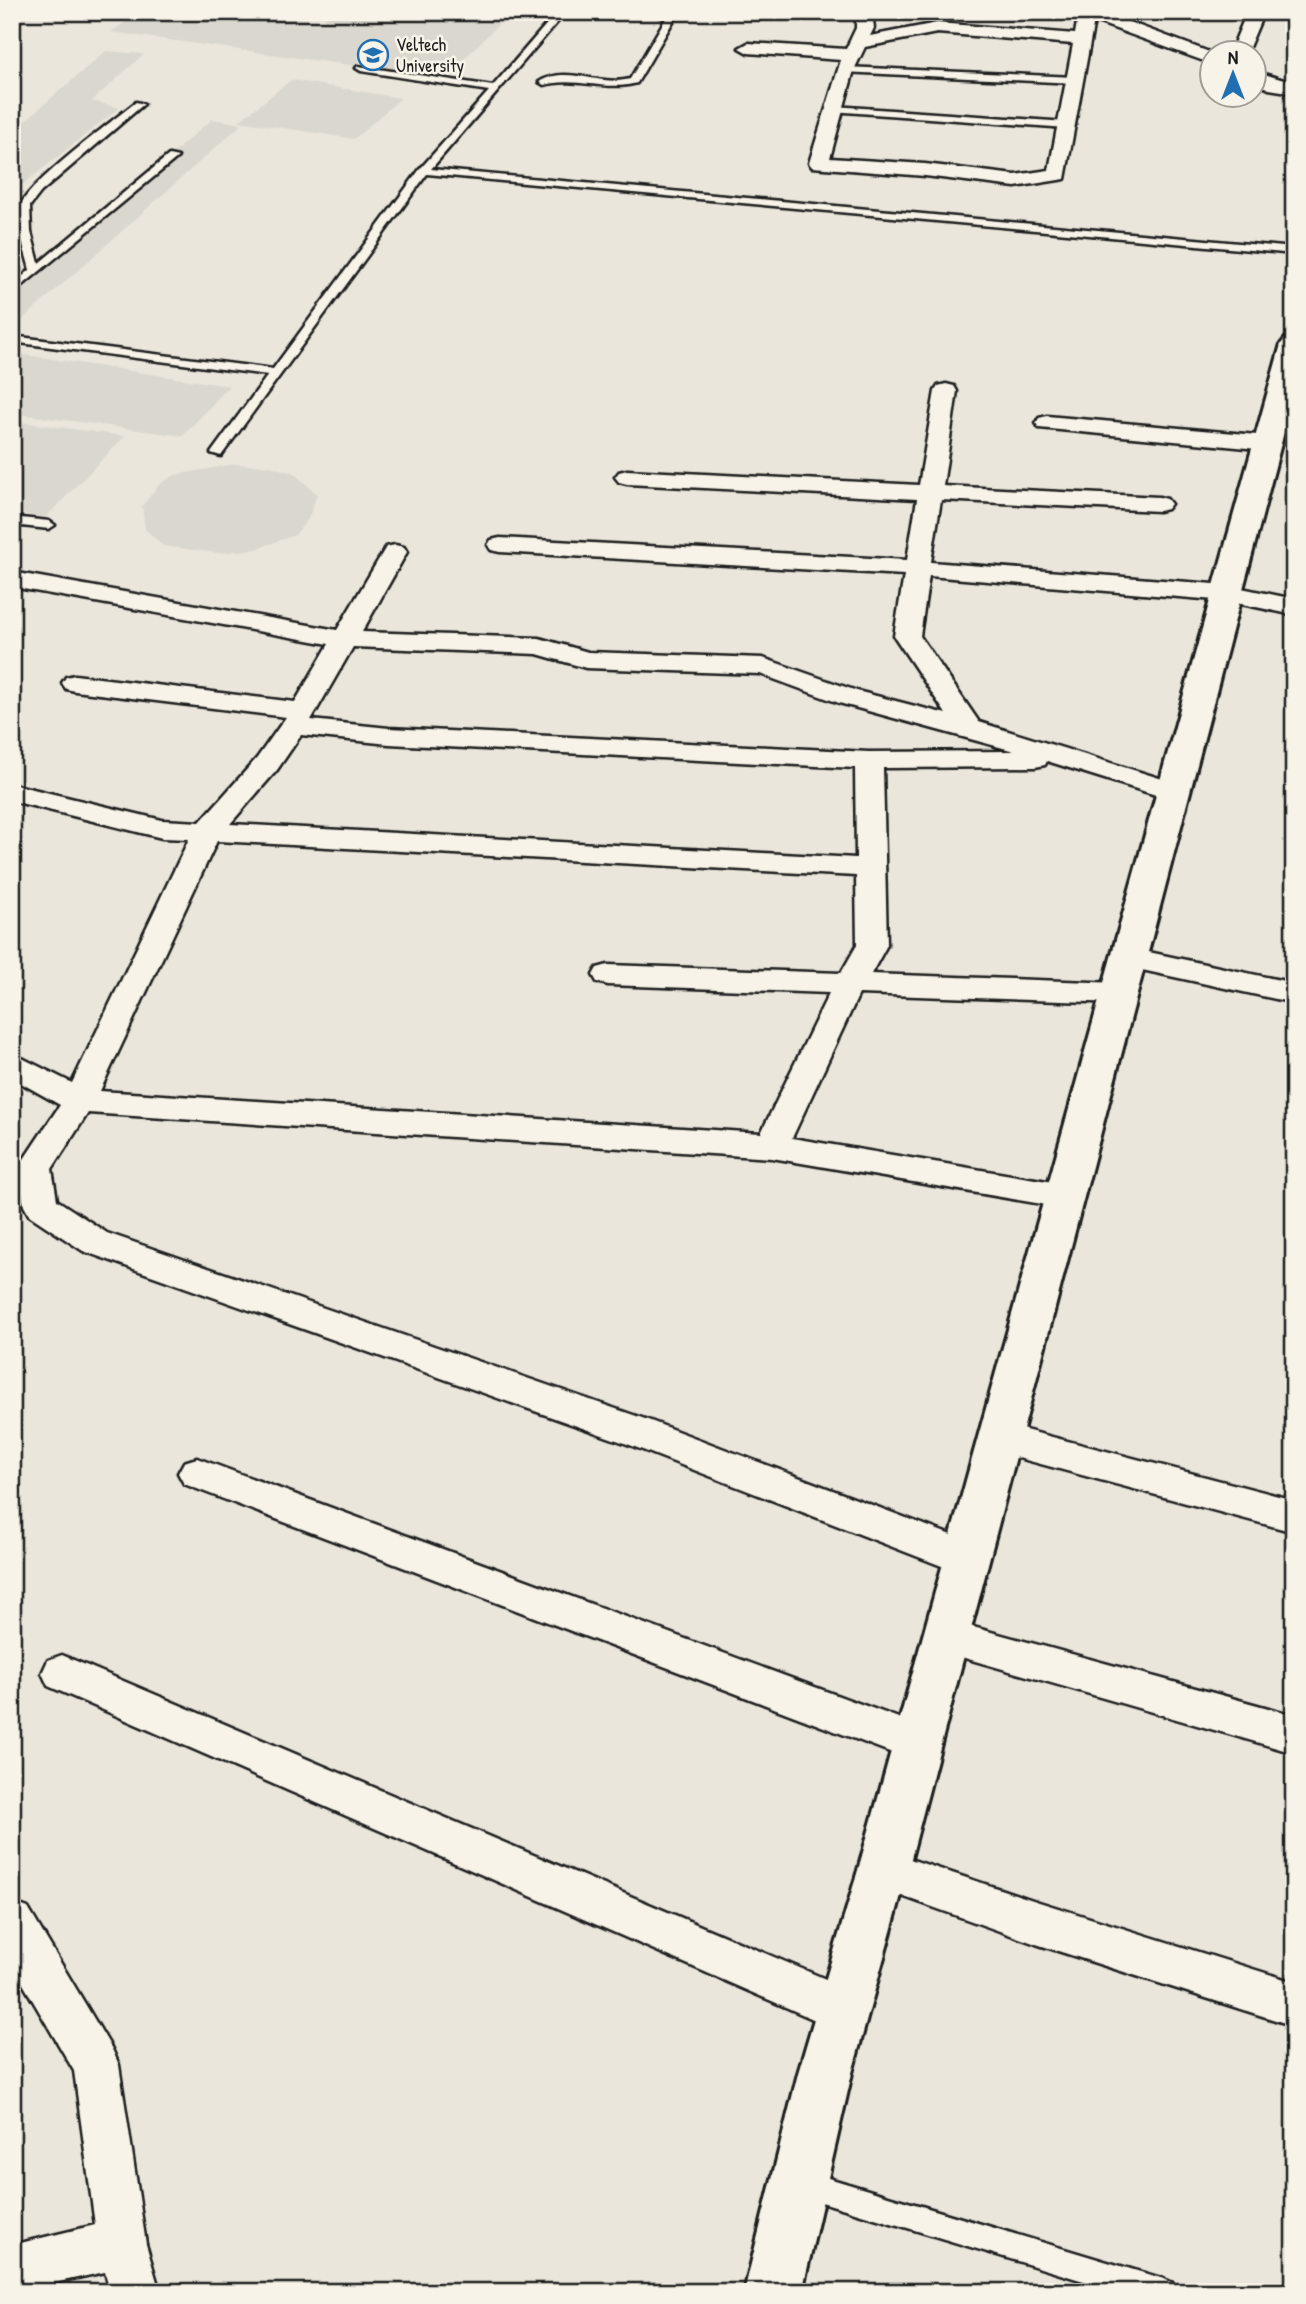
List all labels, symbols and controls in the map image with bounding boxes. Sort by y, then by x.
place label: Veltech University [396,32,465,78]
school or university icon: Veltech University [356,38,390,72]
north arrow [1198,38,1268,108]
text: N [1228,44,1238,70]

